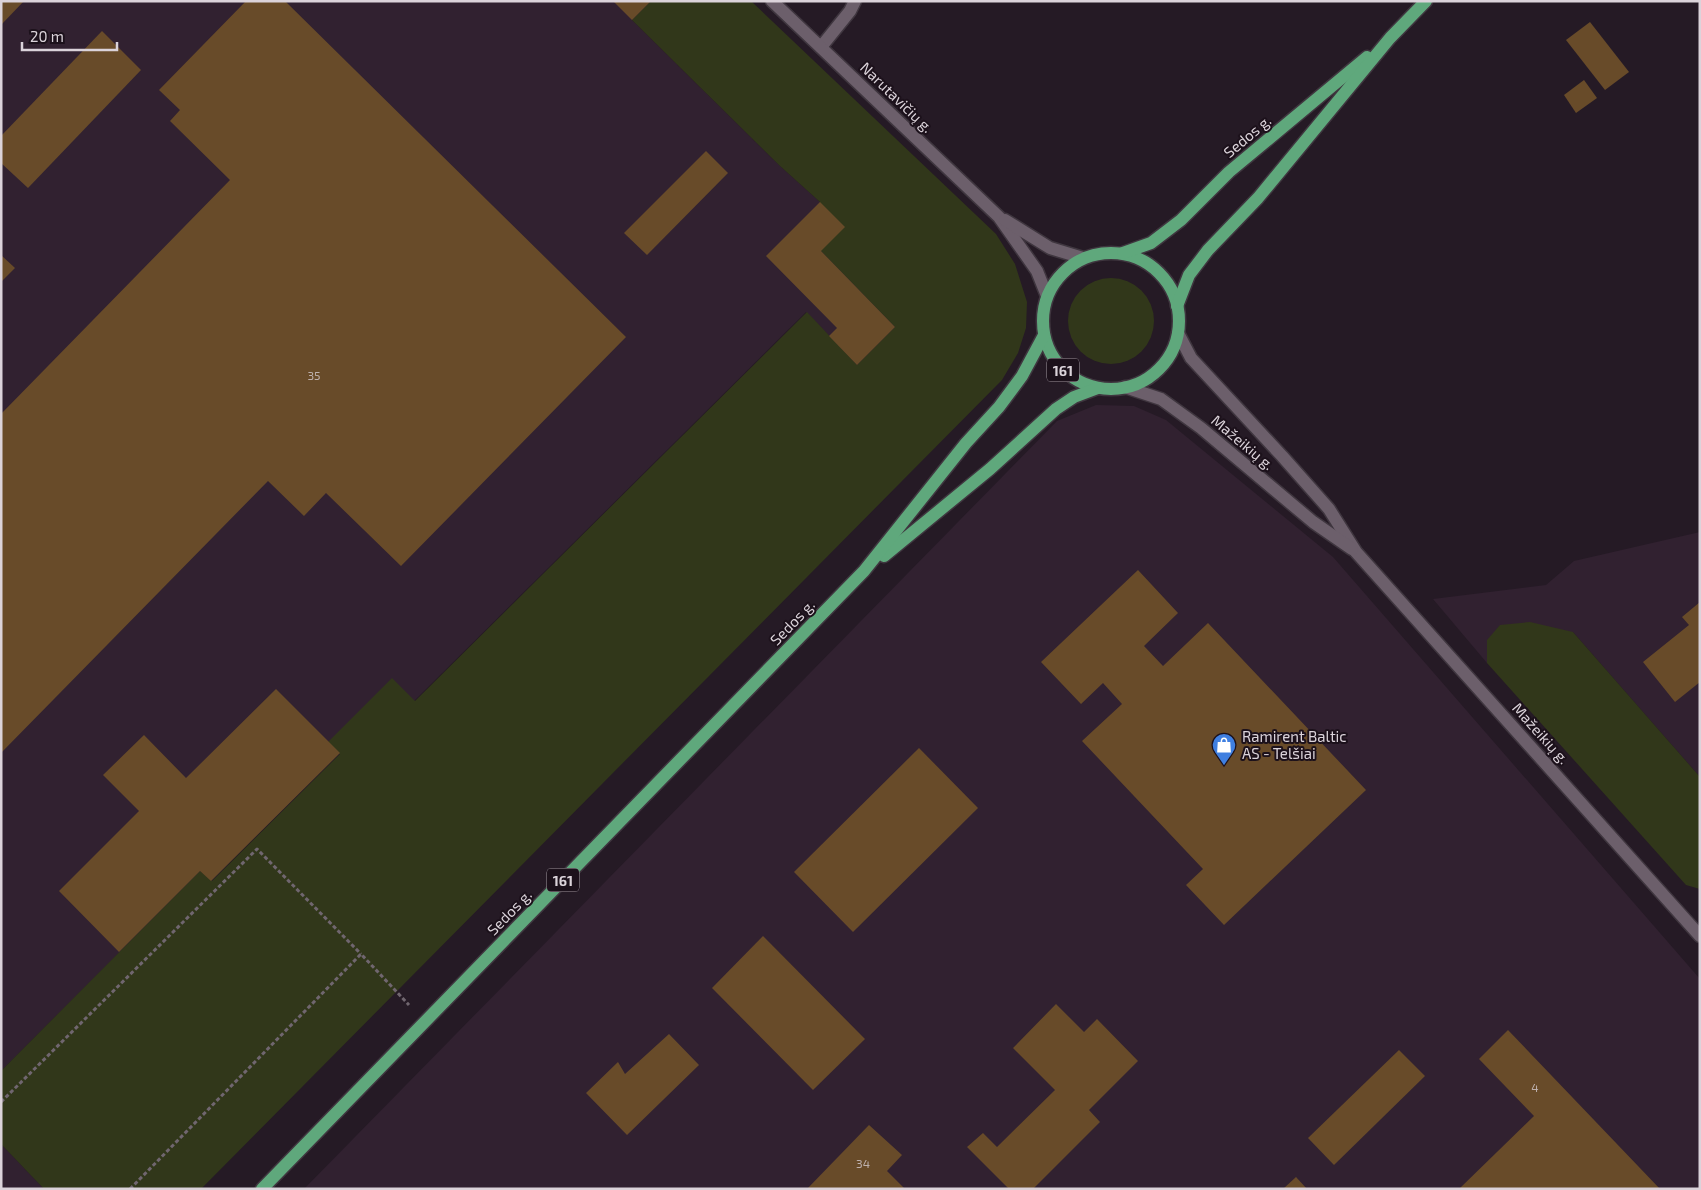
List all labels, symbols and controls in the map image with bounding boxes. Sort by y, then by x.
scale bar [22,20,118,52]
text: 20 m [30,27,64,45]
street label: Narutavičių g. [857,58,937,136]
street label: Sedos g. [1220,111,1274,161]
road number: 161 [1047,358,1079,382]
house number: 35 [307,368,321,382]
street label: Mažeikių g. [1208,411,1278,473]
street label: Sedos g. [766,595,818,649]
street label: Mažeikių g. [1509,699,1573,767]
place label: Ramirent Baltic AS - Telšiai [1242,727,1347,762]
shop icon: Ramirent Baltic AS - Telšiai [1211,732,1237,766]
road number: 161 [547,868,579,892]
street label: Sedos g. [483,885,535,939]
house number: 4 [1531,1080,1539,1094]
house number: 34 [856,1156,870,1170]

